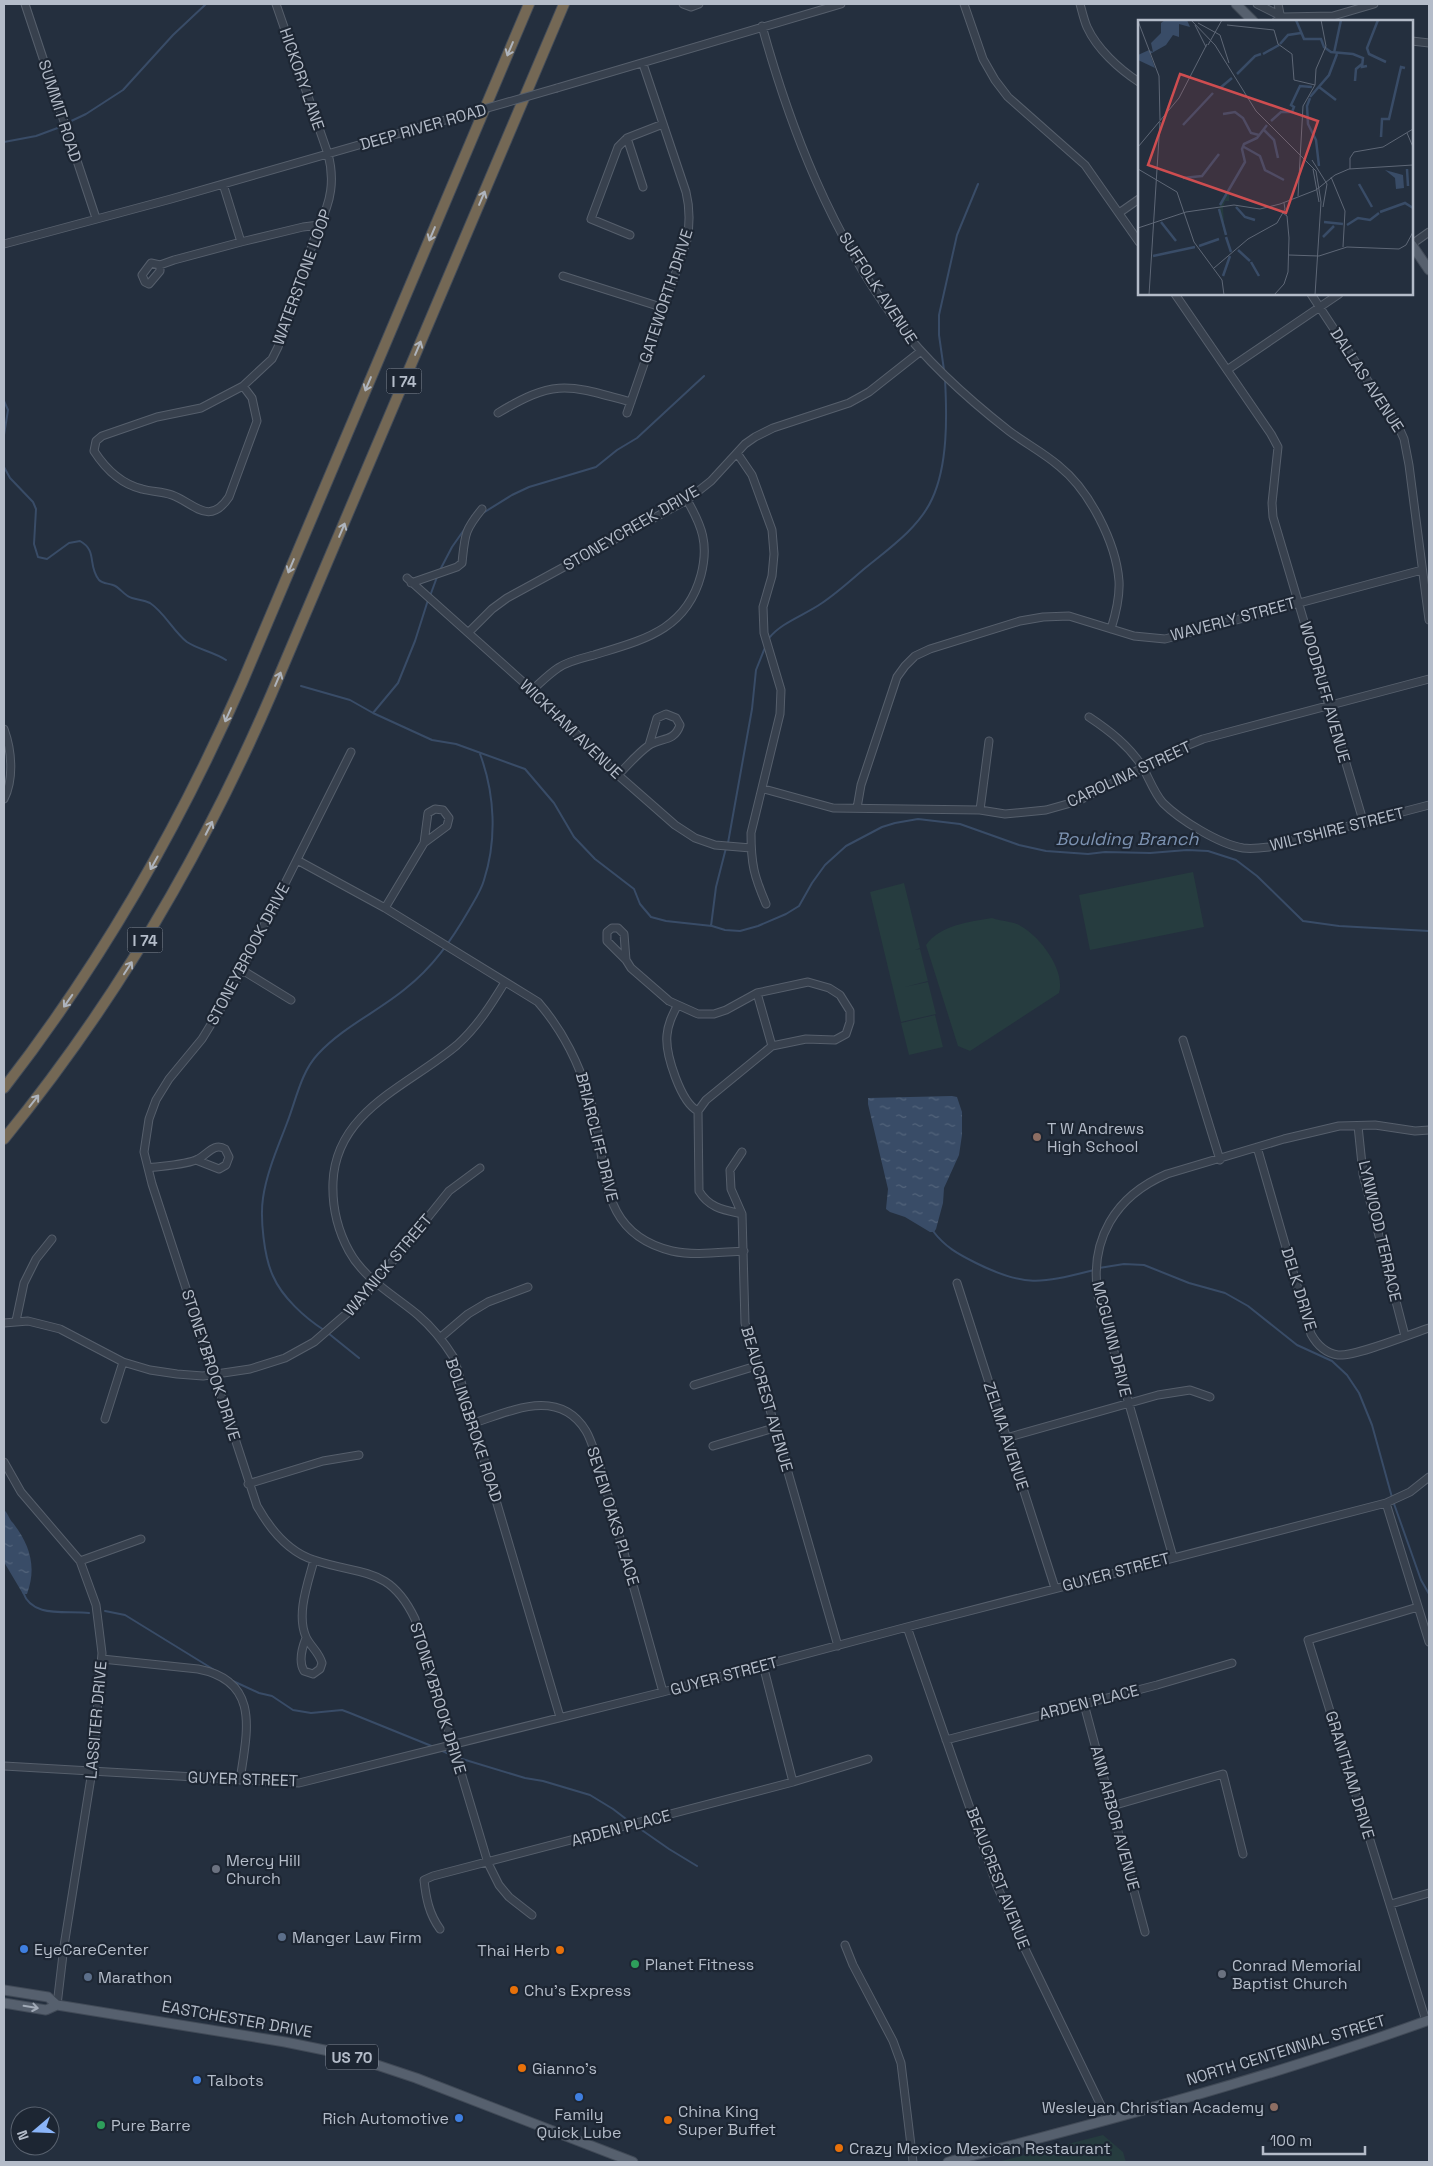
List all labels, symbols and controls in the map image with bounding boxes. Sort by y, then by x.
inset map [1138,20,1413,295]
street label: HICKORY LANE [275,25,329,133]
one-way arrow [505,41,515,56]
street label: SUMMIT ROAD [34,57,86,165]
street label: DEEP RIVER ROAD [357,99,489,155]
one-way arrow [477,191,487,206]
street label: WATERSTONE LOOP [268,206,336,348]
one-way arrow [426,226,436,241]
street label: GATEWORTH DRIVE [634,226,698,366]
street label: SUFFOLK AVENUE [834,228,922,348]
street label: DALLAS AVENUE [1325,324,1409,436]
one-way arrow [414,341,424,356]
road number: I 74 [386,368,422,394]
one-way arrow [363,376,373,391]
street label: STONEYCREEK DRIVE [559,480,703,576]
one-way arrow [337,523,347,538]
one-way arrow [286,558,296,573]
street label: WAVERLY STREET [1168,592,1298,646]
street label: WOODRUFF AVENUE [1295,619,1355,765]
one-way arrow [274,672,284,687]
street label: WICKHAM AVENUE [515,675,627,783]
one-way arrow [222,708,231,723]
street label: CAROLINA STREET [1064,736,1194,812]
street label: WILTSHIRE STREET [1268,802,1406,856]
one-way arrow [204,820,214,835]
water label: Boulding Branch [1055,827,1200,850]
one-way arrow [148,855,158,869]
street label: STONEYBROOK DRIVE [202,879,294,1029]
road number: I 74 [128,928,162,952]
one-way arrow [123,962,133,976]
one-way arrow [63,994,73,1008]
street label: BRIARCLIFF DRIVE [571,1070,623,1204]
one-way arrow [29,1095,40,1108]
place label: T W Andrews High School [1047,1118,1144,1157]
marker: T W Andrews High School [1031,1131,1043,1143]
street label: LYNWOOD TERRACE [1354,1158,1406,1304]
street label: WAYNICK STREET [339,1210,437,1320]
street label: DELK DRIVE [1276,1245,1322,1333]
street label: MCGUINN DRIVE [1088,1279,1136,1399]
street label: STONEYBROOK DRIVE [177,1287,245,1443]
street label: BEAUCREST AVENUE [736,1324,798,1474]
street label: BOLINGBROKE ROAD [441,1355,507,1505]
street label: ZELMA AVENUE [979,1379,1033,1493]
street label: SEVEN OAKS PLACE [582,1444,644,1588]
street label: GUYER STREET [1060,1548,1172,1596]
street label: STONEYBROOK DRIVE [405,1619,471,1777]
street label: GUYER STREET [668,1652,780,1700]
street label: LASSITER DRIVE [80,1660,112,1780]
street label: ARDEN PLACE [1037,1679,1141,1725]
street label: GRANTHAM DRIVE [1321,1708,1379,1842]
street label: ANN ARBOR AVENUE [1086,1743,1144,1893]
street label: GUYER STREET [187,1767,299,1791]
street label: BEAUCREST AVENUE [961,1804,1035,1952]
street label: ARDEN PLACE [569,1805,673,1851]
place label: Mercy Hill Church [226,1850,301,1889]
marker: Mercy Hill Church [210,1863,222,1875]
place label: Manger Law Firm [292,1927,422,1948]
marker: Manger Law Firm [276,1931,288,1943]
place label: EyeCareCenter [34,1939,149,1960]
place label: Thai Herb [477,1940,550,1961]
marker: EyeCareCenter [18,1943,30,1955]
marker: Thai Herb [554,1944,566,1956]
place label: Planet Fitness [645,1954,754,1975]
place label: Conrad Memorial Baptist Church [1232,1955,1361,1994]
marker: Planet Fitness [629,1958,641,1970]
place label: Marathon [98,1967,172,1988]
marker: Conrad Memorial Baptist Church [1216,1968,1228,1980]
marker: Marathon [82,1971,94,1983]
place label: Chu's Express [524,1980,631,2001]
marker: Chu's Express [508,1984,520,1996]
street label: EASTCHESTER DRIVE [160,1995,314,2043]
one-way arrow [22,2002,38,2012]
street label: NORTH CENTENNIAL STREET [1184,2010,1388,2090]
road number: US 70 [326,2044,378,2070]
place label: Gianno's [532,2058,597,2079]
marker: Gianno's [516,2062,528,2074]
place label: Talbots [207,2070,264,2091]
marker: Talbots [191,2074,203,2086]
marker: Family Quick Lube [573,2091,585,2103]
place label: Wesleyan Christian Academy [1042,2097,1264,2118]
place label: China King Super Buffet [678,2101,776,2140]
marker: Wesleyan Christian Academy [1268,2101,1280,2113]
place label: Family Quick Lube [537,2104,621,2143]
north arrow [10,2106,60,2156]
place label: Rich Automotive [322,2108,449,2129]
marker: Rich Automotive [453,2112,465,2124]
marker: China King Super Buffet [662,2114,674,2126]
place label: Pure Barre [111,2115,191,2136]
marker: Pure Barre [95,2119,107,2131]
scale bar [1263,2124,1366,2156]
text: N [13,2128,33,2143]
text: 100 m [1270,2131,1312,2150]
place label: Crazy Mexico Mexican Restaurant [849,2138,1111,2159]
marker: Crazy Mexico Mexican Restaurant [833,2142,845,2154]

